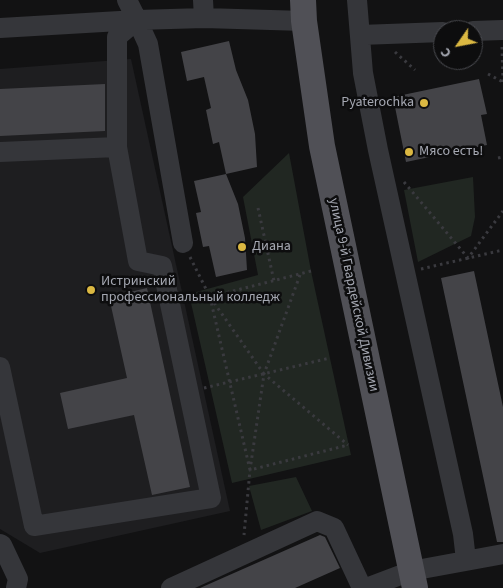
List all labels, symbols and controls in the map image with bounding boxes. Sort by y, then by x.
north arrow [433,20,483,70]
text: С [436,44,457,61]
place label: Pyaterochka [341,95,414,111]
marker: Pyaterochka [418,97,430,109]
place label: Мясо есть! [419,144,483,160]
marker: Мясо есть! [403,146,415,158]
street label: улица 9-й Гвардейской Дивизии [324,197,382,393]
place label: Диана [252,239,291,255]
marker: Диана [236,241,248,253]
place label: Истринский профессиональный колледж [101,274,280,306]
marker: Истринский профессиональный колледж [85,284,97,296]

